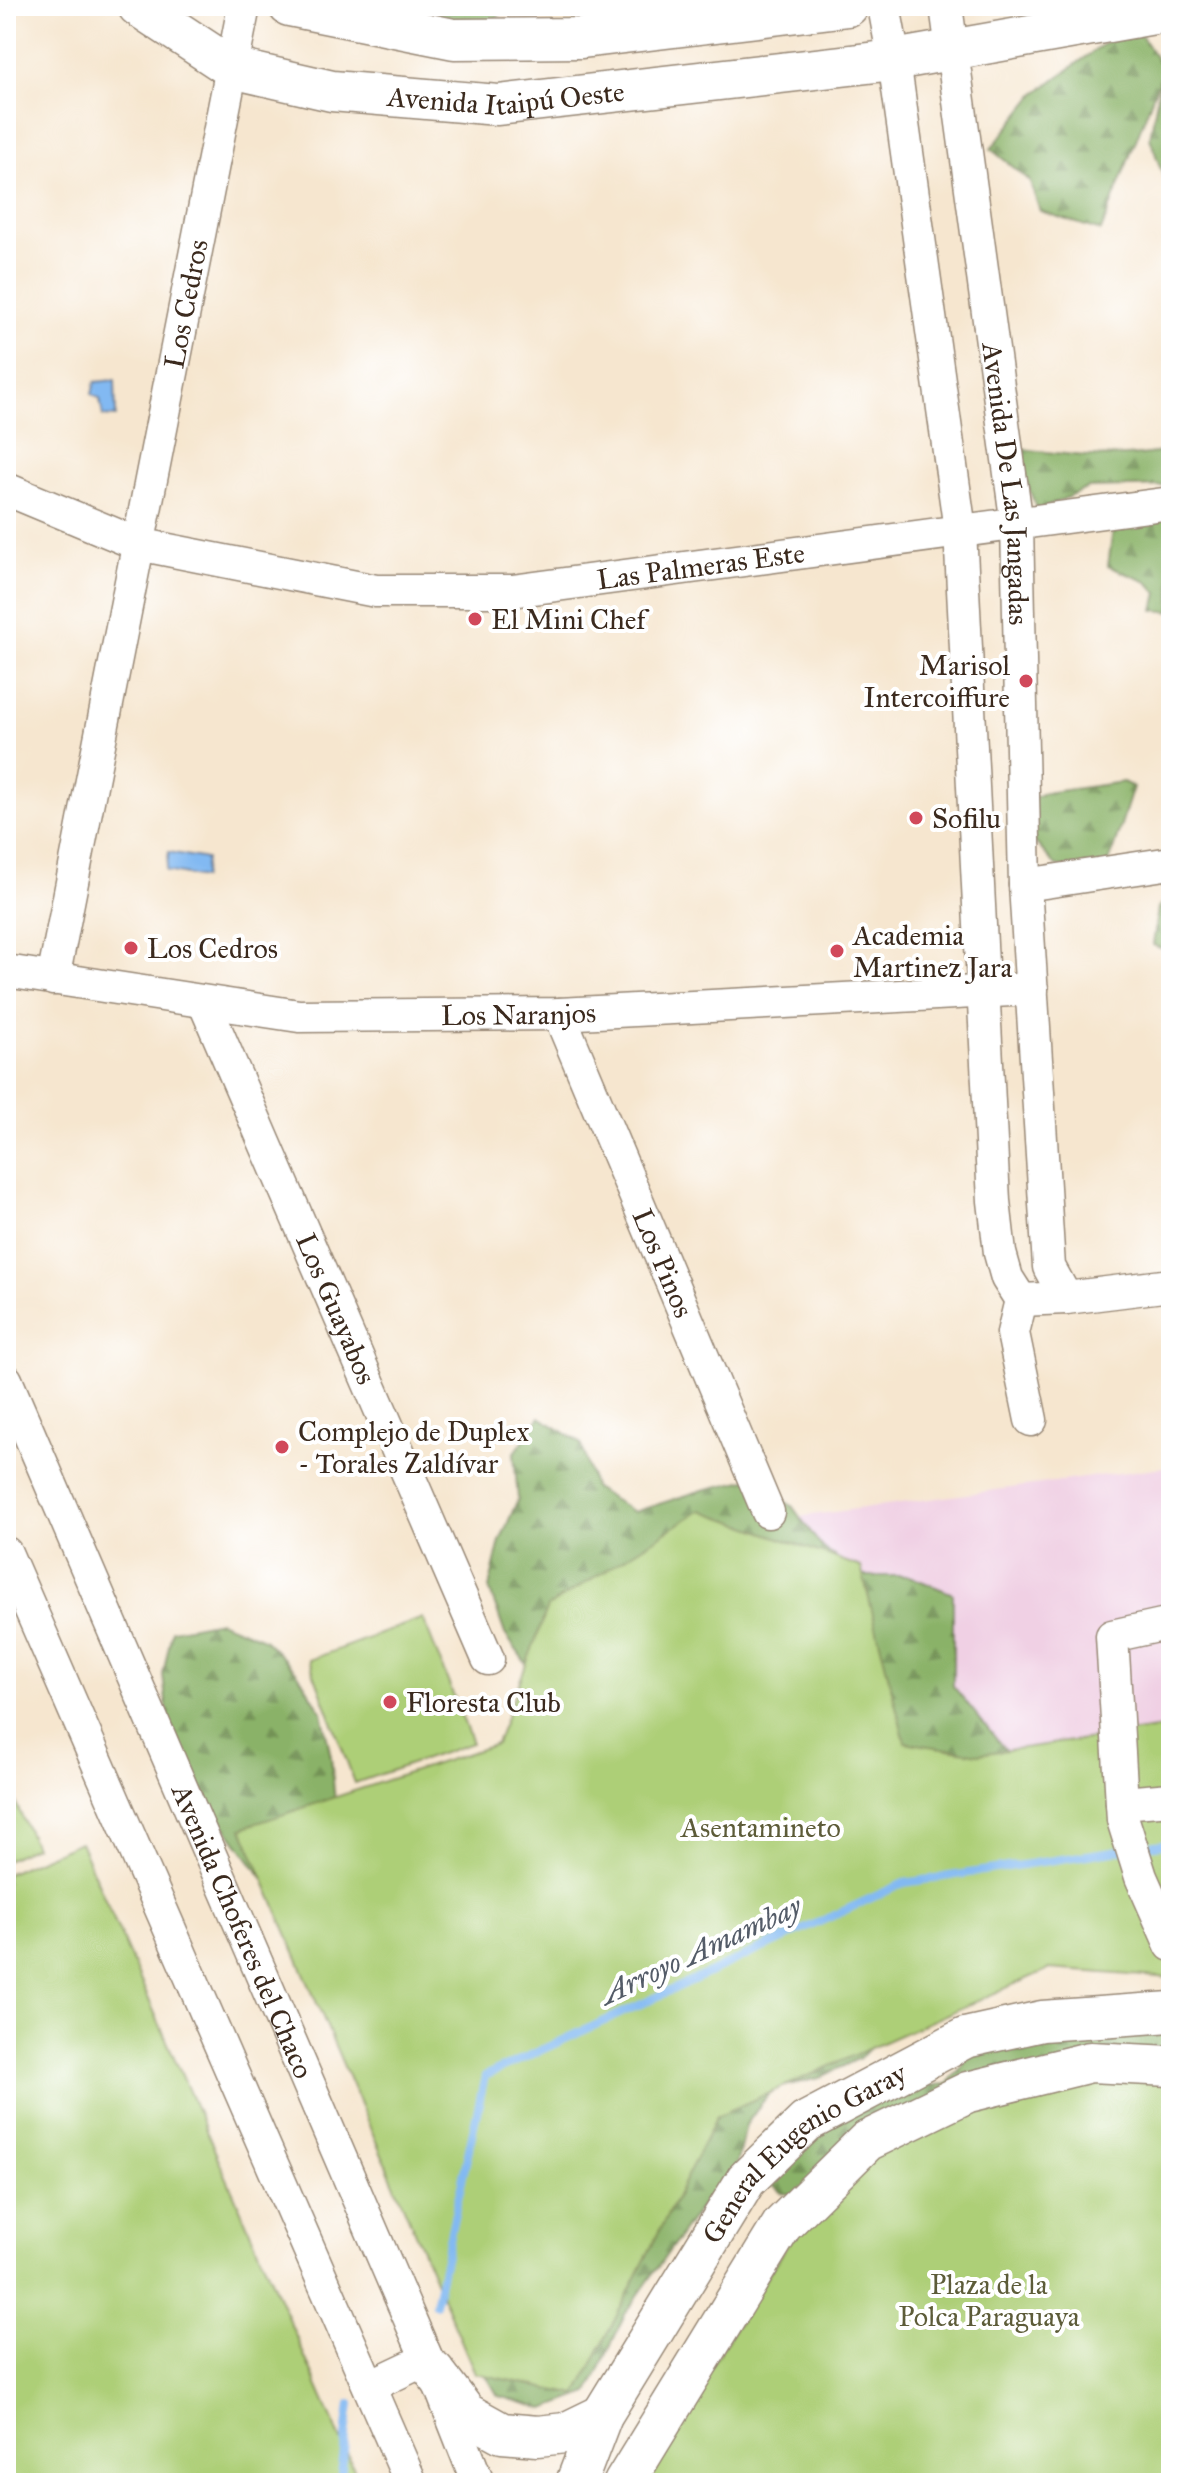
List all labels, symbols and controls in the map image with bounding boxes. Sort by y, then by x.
street label: Avenida Itaipú Oeste [385,74,626,123]
street label: Los Cedros [156,236,216,372]
street label: Avenida De Las Jangadas [974,339,1036,626]
street label: Las Palmeras Este [595,535,807,597]
place label: El Mini Chef [491,602,650,637]
marker: El Mini Chef [466,610,484,628]
place label: Marisol Intercoiffure [864,648,1010,715]
marker: Marisol Intercoiffure [1017,672,1035,690]
place label: Sofilu [932,801,1001,836]
marker: Sofilu [907,809,925,827]
place label: Academia Martinez Jara [852,918,1013,985]
place label: Los Cedros [147,931,278,966]
marker: Los Cedros [122,939,140,957]
marker: Academia Martinez Jara [828,942,846,960]
street label: Los Naranjos [441,995,597,1033]
street label: Los Pinos [625,1204,701,1323]
street label: Los Guayabos [288,1228,384,1390]
place label: Complejo de Duplex - Torales Zaldívar [298,1414,530,1481]
marker: Complejo de Duplex - Torales Zaldívar [273,1438,291,1456]
place label: Floresta Club [406,1685,561,1720]
marker: Floresta Club [381,1693,399,1711]
street label: Avenida Choferes del Chaco [163,1778,321,2084]
park label: Asentamineto [680,1810,841,1845]
water label: Arroyo Amambay [592,1887,809,2013]
street label: General Eugenio Garay [694,2055,913,2250]
park label: Plaza de la Polca Paraguaya [899,2267,1080,2334]

